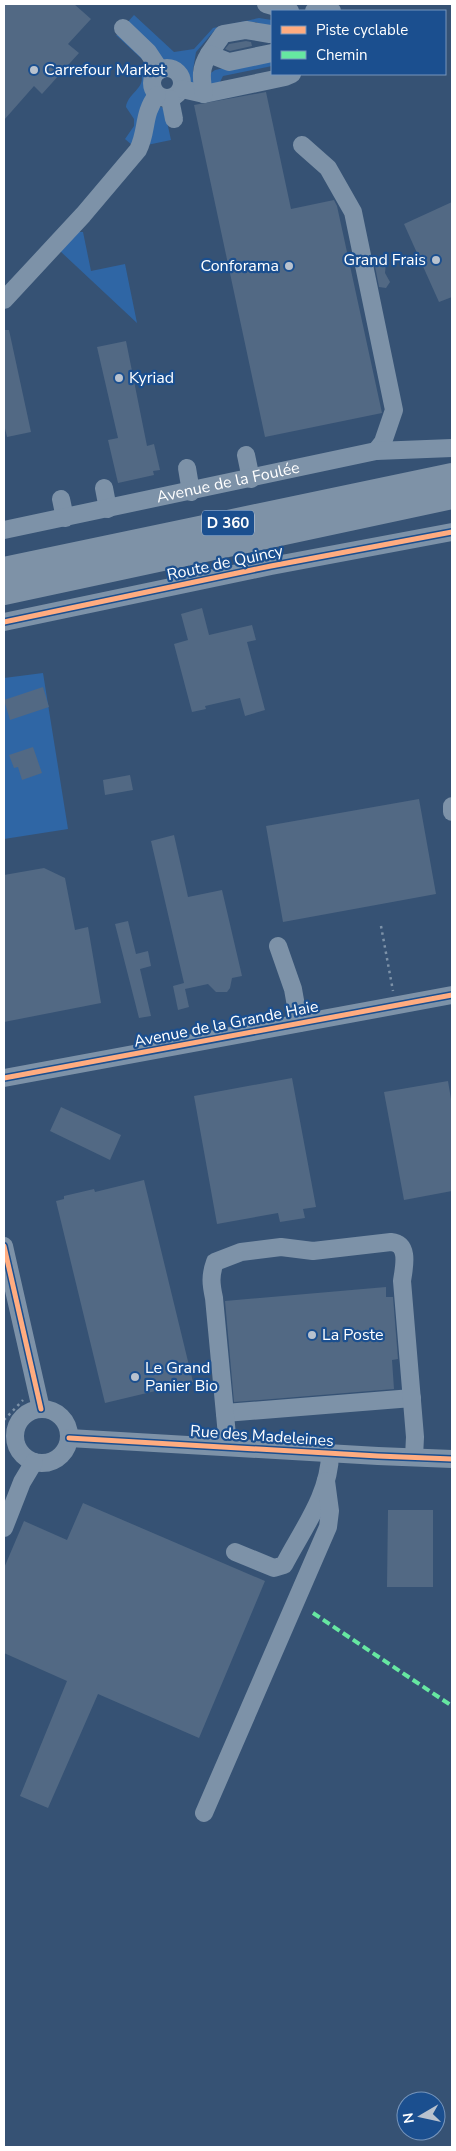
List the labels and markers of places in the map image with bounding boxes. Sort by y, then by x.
place label: Carrefour Market [44,59,166,81]
marker: Carrefour Market [28,64,40,76]
place label: Grand Frais [344,249,426,271]
marker: Grand Frais [430,254,442,266]
place label: Conforama [201,255,279,277]
marker: Conforama [283,260,295,272]
place label: Kyriad [129,367,174,389]
marker: Kyriad [113,372,125,384]
place label: La Poste [322,1324,384,1346]
marker: La Poste [306,1329,318,1341]
place label: Le Grand Panier Bio [145,1357,218,1397]
marker: Le Grand Panier Bio [129,1371,141,1383]

